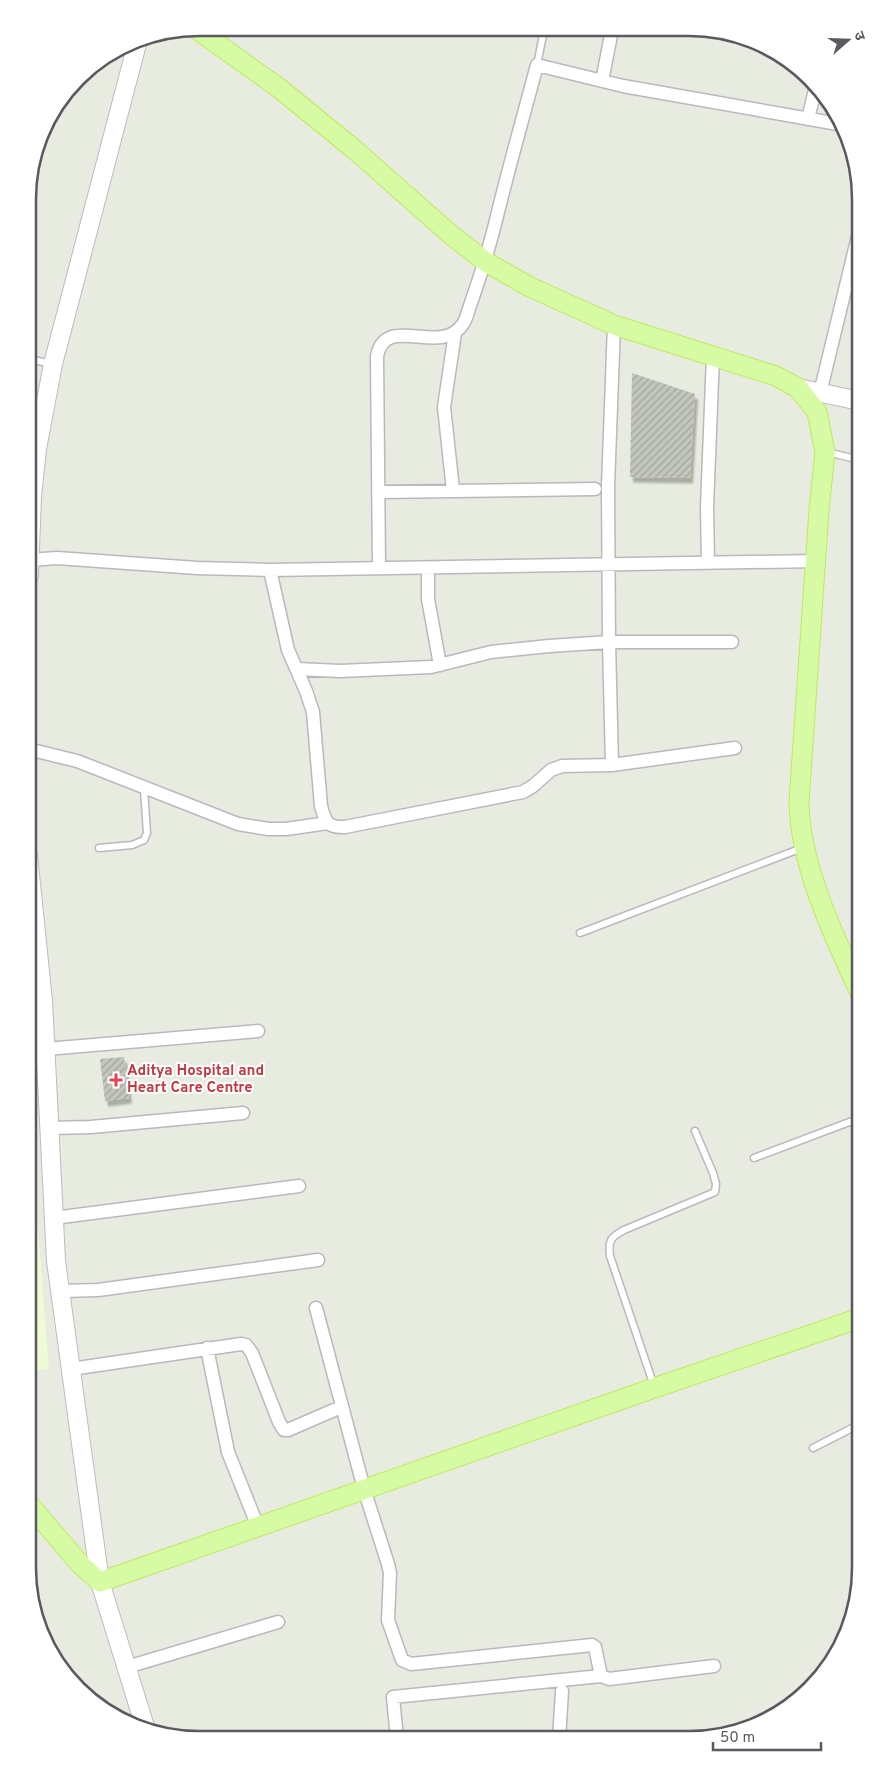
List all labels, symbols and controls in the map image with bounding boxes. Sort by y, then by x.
north arrow [823,15,873,65]
text: उ [849,29,868,44]
place label: Aditya Hospital and Heart Care Centre [127,1062,264,1098]
marker: Aditya Hospital and Heart Care Centre [109,1073,123,1087]
scale bar [713,1720,820,1752]
text: 50 m [720,1729,755,1748]

